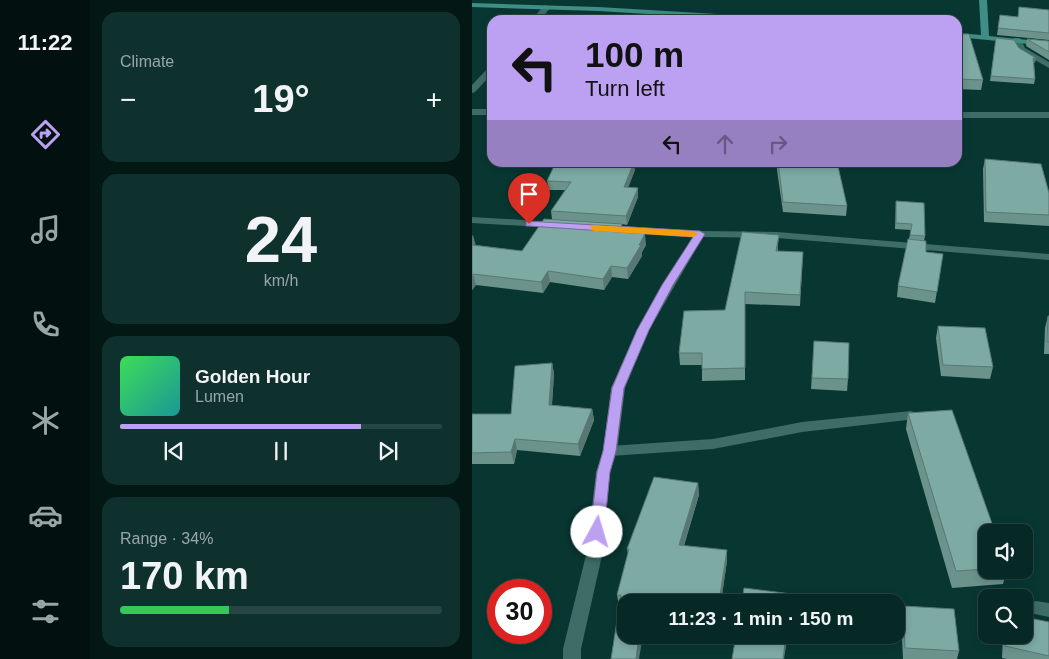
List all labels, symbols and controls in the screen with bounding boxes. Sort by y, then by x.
text: 11:22 [17,30,73,55]
icon: left [502,35,567,100]
text: 100 m [585,35,684,74]
text: Climate [120,53,174,70]
text: Turn left [585,76,665,101]
text: 19° [252,78,310,120]
text: − [120,84,136,115]
text: + [426,84,442,115]
icon: directions [28,117,63,152]
icon: left [658,130,686,158]
icon: ahead [711,130,739,158]
icon: right [764,130,792,158]
pin [508,173,550,224]
icon: arrive [515,180,543,208]
text: 24 [245,203,317,276]
icon: music [28,212,63,247]
text: km/h [264,272,298,289]
icon: phone [28,307,63,342]
text: Golden Hour [195,366,310,387]
text: Lumen [195,388,244,405]
icon: climate [28,403,63,438]
icon: previous [160,437,188,465]
icon: pause [267,437,295,465]
icon: next [374,437,402,465]
icon: car [28,498,63,533]
position arrow [570,505,622,557]
map controls [978,524,1033,644]
button: sound [978,524,1033,579]
text: Range · 34% [120,530,213,547]
text: 170 km [120,555,249,597]
speed limit sign: 30 [487,579,552,644]
button: search [978,589,1033,644]
icon: filters [28,594,63,629]
text: 11:23 · 1 min · 150 m [669,608,853,629]

